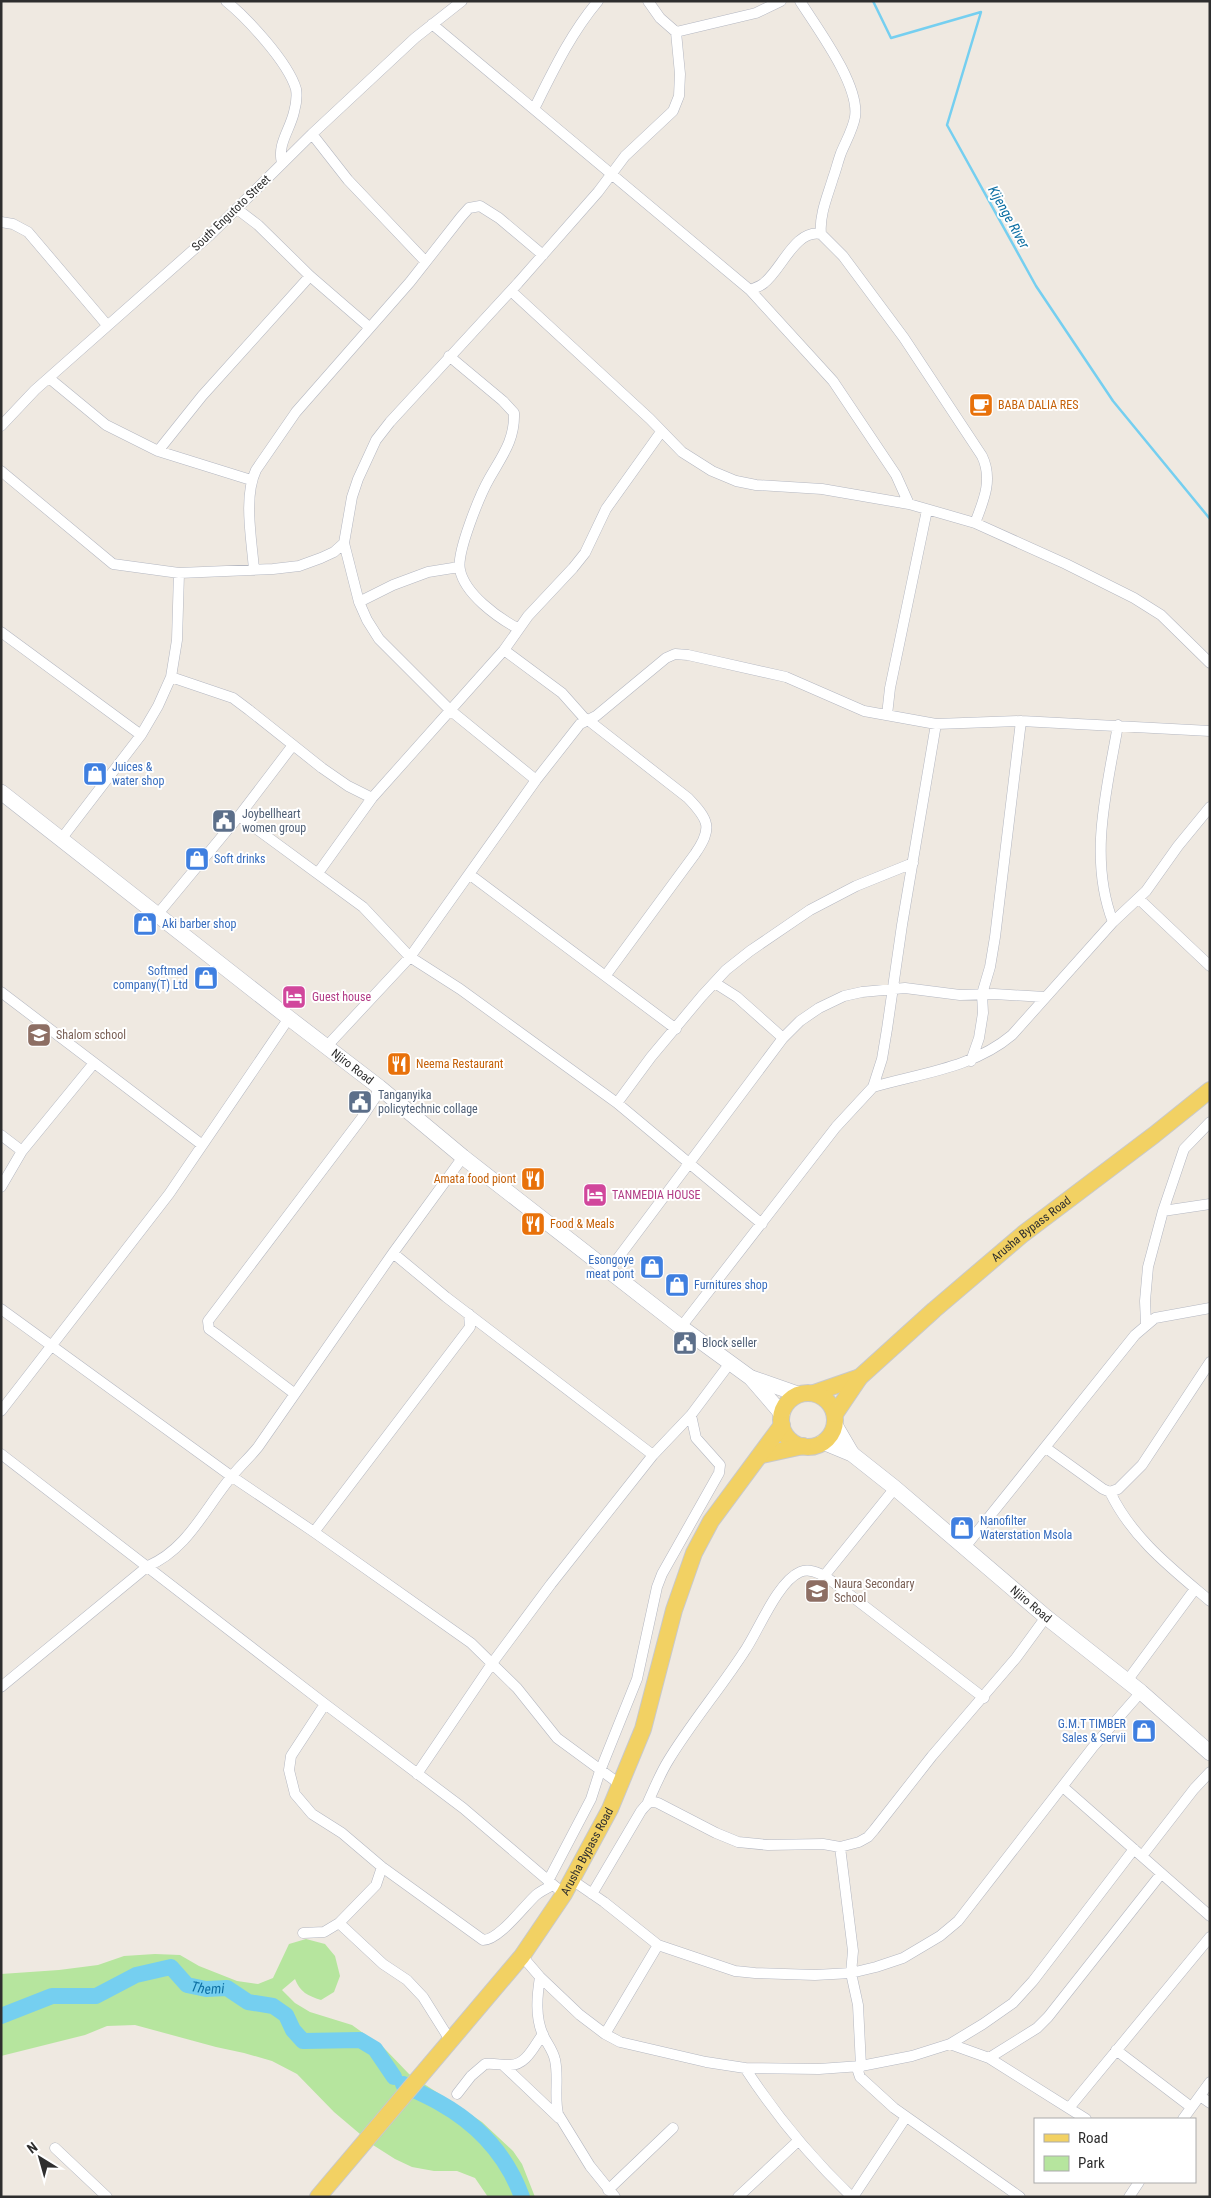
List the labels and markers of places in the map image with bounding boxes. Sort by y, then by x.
cafe icon: BABA DALIA RES [968,392,994,418]
place label: BABA DALIA RES [998,398,1078,412]
place label: Juices & water shop [112,760,164,788]
shop icon: Juices & water shop [82,761,108,787]
place label: Joybellheart women group [242,807,306,835]
public building icon: Joybellheart women group [211,808,237,834]
shop icon: Soft drinks [184,846,210,872]
place label: Soft drinks [214,852,265,866]
shop icon: Aki barber shop [132,911,158,937]
place label: Aki barber shop [162,917,236,931]
place label: Softmed company(T) Ltd [113,964,188,992]
shop icon: Softmed company(T) Ltd [193,965,219,991]
hotel icon: Guest house [281,984,307,1010]
place label: Guest house [312,990,371,1004]
school or university icon: Shalom school [26,1022,52,1048]
place label: Shalom school [56,1028,126,1042]
restaurant icon: Neema Restaurant [386,1051,412,1077]
place label: Neema Restaurant [416,1057,504,1071]
place label: Tanganyika policytechnic collage [378,1088,478,1116]
public building icon: Tanganyika policytechnic collage [347,1089,373,1115]
restaurant icon: Amata food piont [520,1166,546,1192]
place label: Amata food piont [434,1172,516,1186]
hotel icon: TANMEDIA HOUSE [582,1182,608,1208]
place label: TANMEDIA HOUSE [612,1188,700,1202]
restaurant icon: Food & Meals [520,1211,546,1237]
place label: Food & Meals [550,1217,614,1231]
place label: Esongoye meat pont [586,1253,634,1281]
shop icon: Esongoye meat pont [639,1254,665,1280]
shop icon: Furnitures shop [664,1272,690,1298]
place label: Furnitures shop [694,1278,768,1292]
public building icon: Block seller [672,1330,698,1356]
place label: Block seller [702,1336,757,1350]
place label: Nanofilter Waterstation Msola [980,1514,1073,1542]
shop icon: Nanofilter Waterstation Msola [949,1515,975,1541]
place label: Naura Secondary School [834,1577,915,1605]
school or university icon: Naura Secondary School [804,1578,830,1604]
place label: G.M.T TIMBER Sales & Servii [1058,1717,1127,1745]
shop icon: G.M.T TIMBER Sales & Servii [1131,1718,1157,1744]

